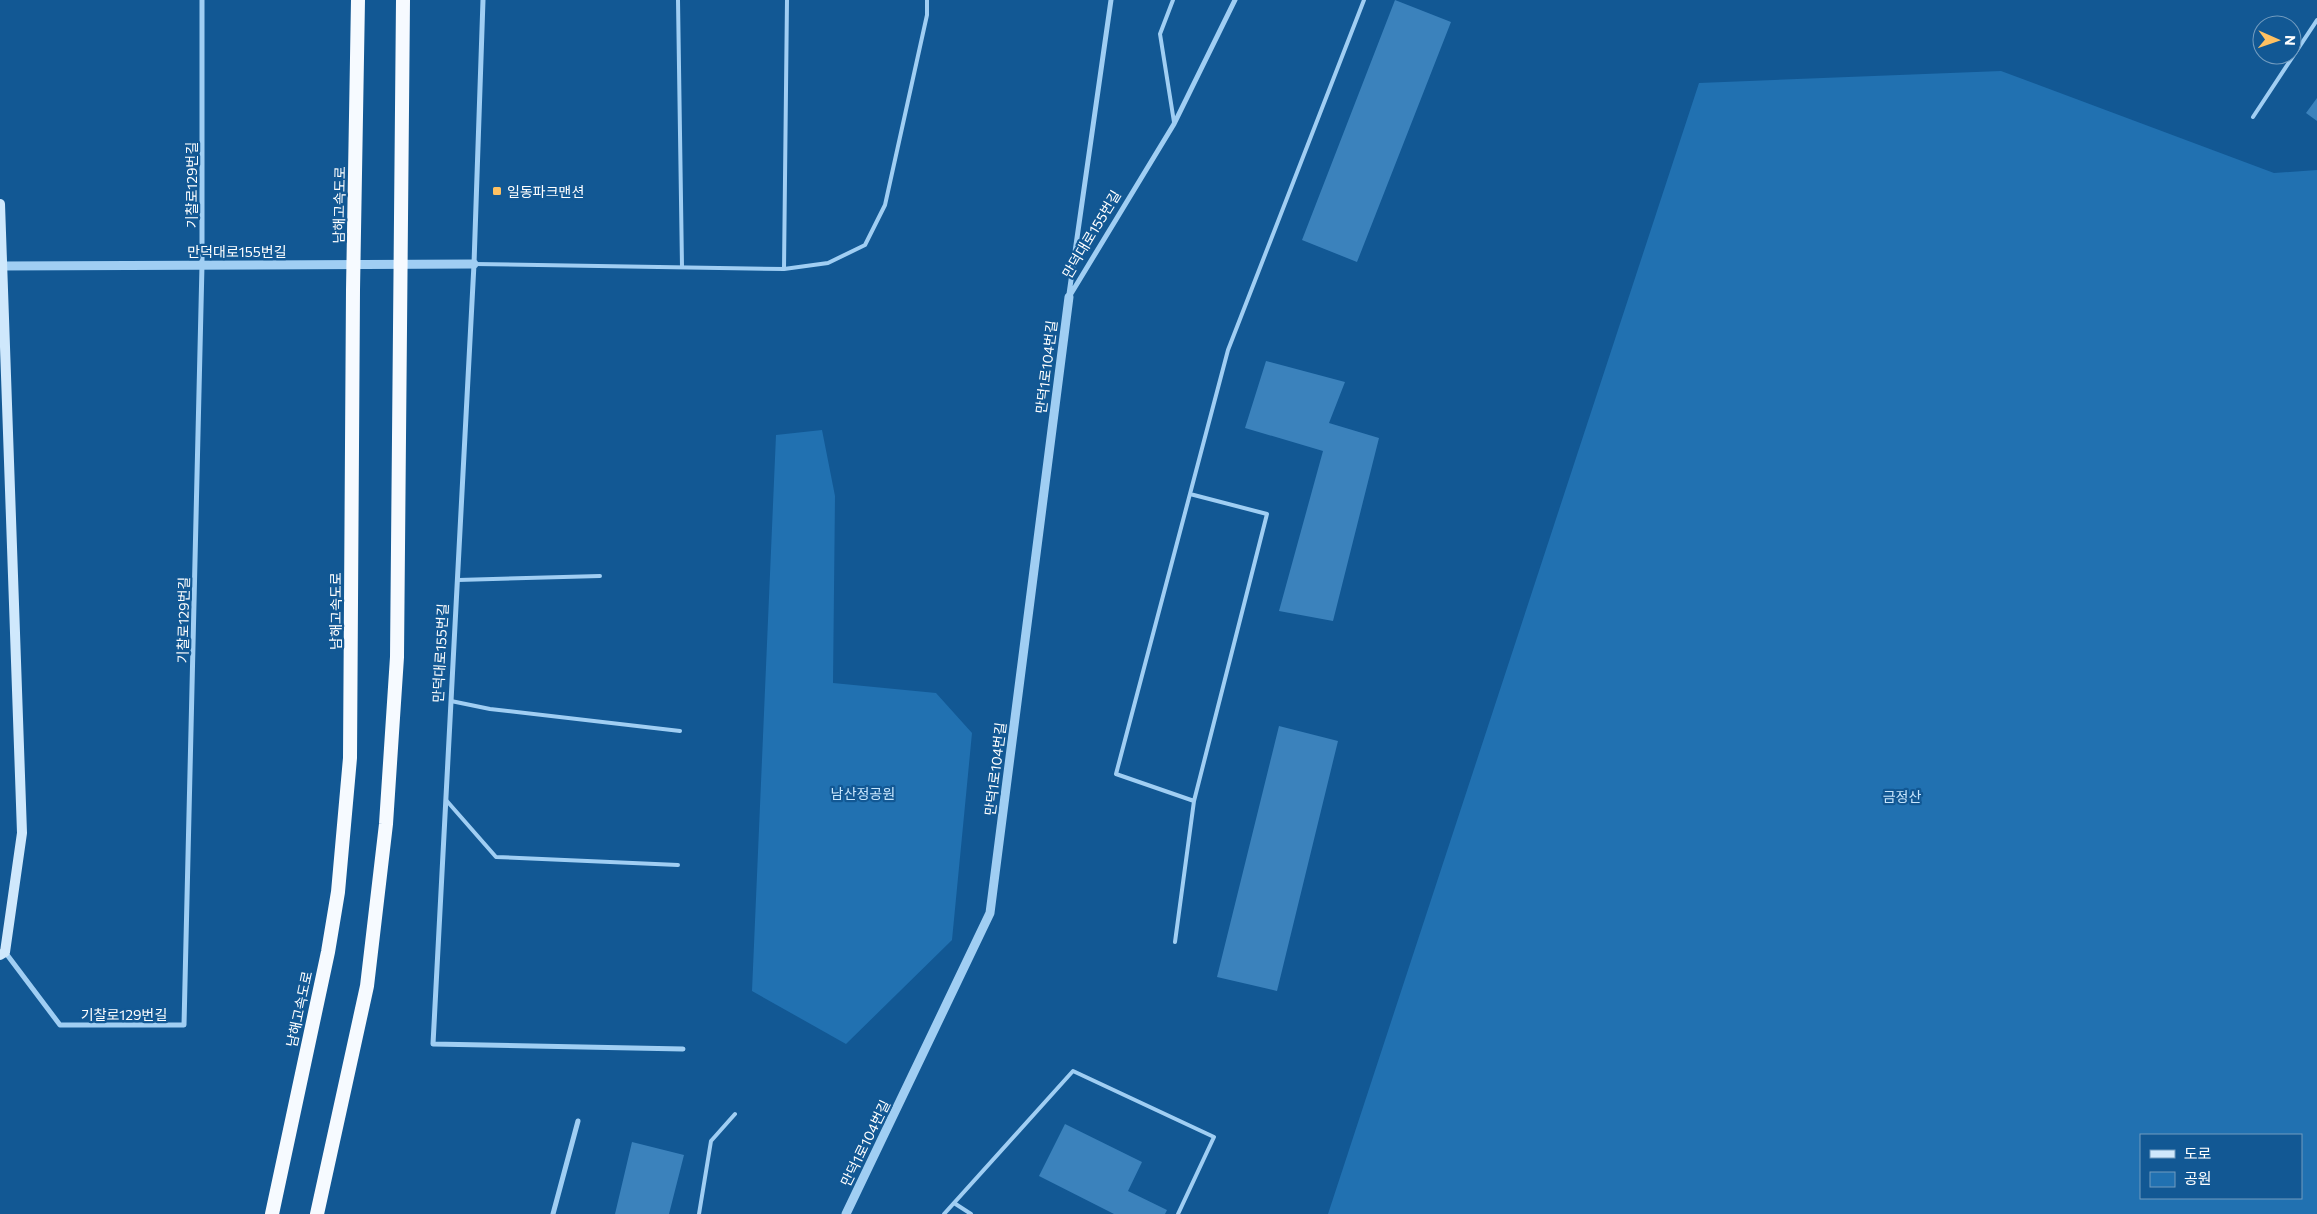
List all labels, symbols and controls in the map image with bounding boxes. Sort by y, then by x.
north arrow [2252,15,2302,65]
text: N [2282,35,2299,46]
street label: 기찰로129번길 [183,142,200,228]
street label: 남해고속도로 [330,166,348,244]
place label: 일동파크맨션 [507,183,584,200]
marker: 일동파크맨션 [491,185,503,197]
street label: 만덕대로155번길 [1058,187,1124,281]
street label: 만덕대로155번길 [187,243,287,260]
street label: 만덕1로104번길 [1032,319,1060,415]
street label: 남해고속도로 [327,572,344,650]
street label: 기찰로129번길 [174,577,192,663]
street label: 만덕대로155번길 [429,603,451,703]
street label: 만덕1로104번길 [981,721,1009,817]
park label: 남산정공원 [831,785,895,802]
park label: 금정산 [1883,788,1921,805]
street label: 남해고속도로 [283,969,315,1049]
street label: 기찰로129번길 [81,1006,167,1023]
street label: 만덕1로104번길 [837,1097,893,1189]
legend [2140,1134,2302,1199]
text: 도로 [2184,1144,2212,1162]
text: 공원 [2184,1169,2212,1187]

